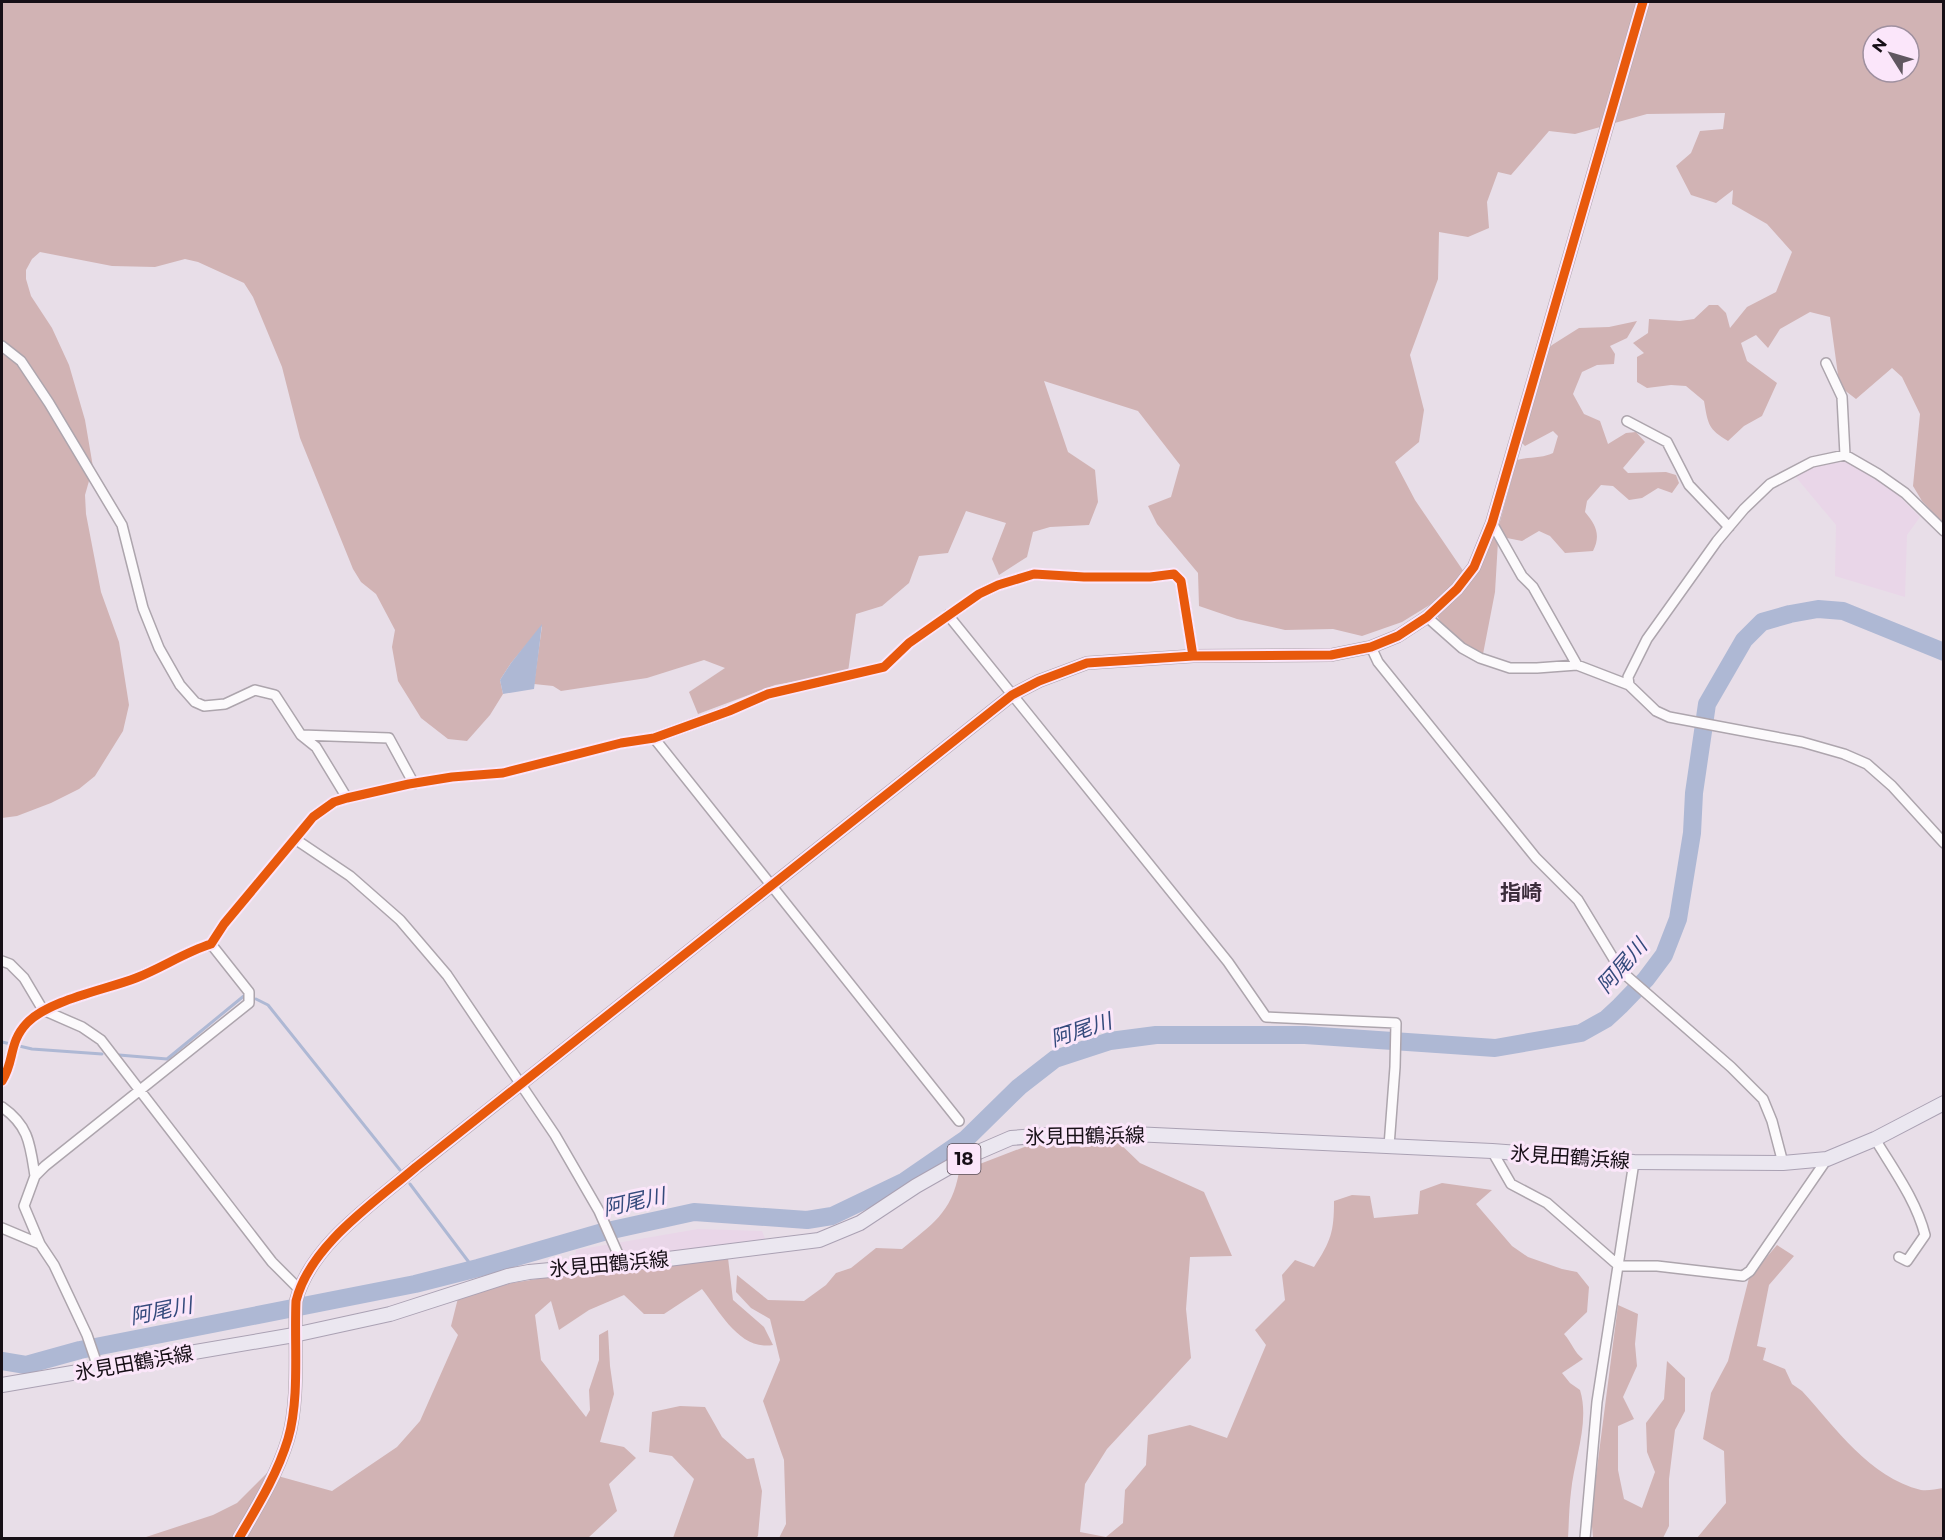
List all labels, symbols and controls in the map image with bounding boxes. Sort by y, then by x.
north arrow [1861,24,1921,84]
text: N [1868,34,1891,56]
district label: 指崎 [1500,880,1542,905]
water label: 阿尾川 [1592,932,1653,998]
water label: 阿尾川 [1047,1007,1117,1051]
street label: 氷見田鶴浜線 [1025,1123,1145,1149]
street label: 氷見田鶴浜線 [1509,1141,1631,1173]
road number: 18 [948,1144,980,1174]
water label: 阿尾川 [600,1182,669,1220]
street label: 氷見田鶴浜線 [548,1247,670,1281]
water label: 阿尾川 [128,1292,196,1329]
street label: 氷見田鶴浜線 [73,1341,195,1385]

